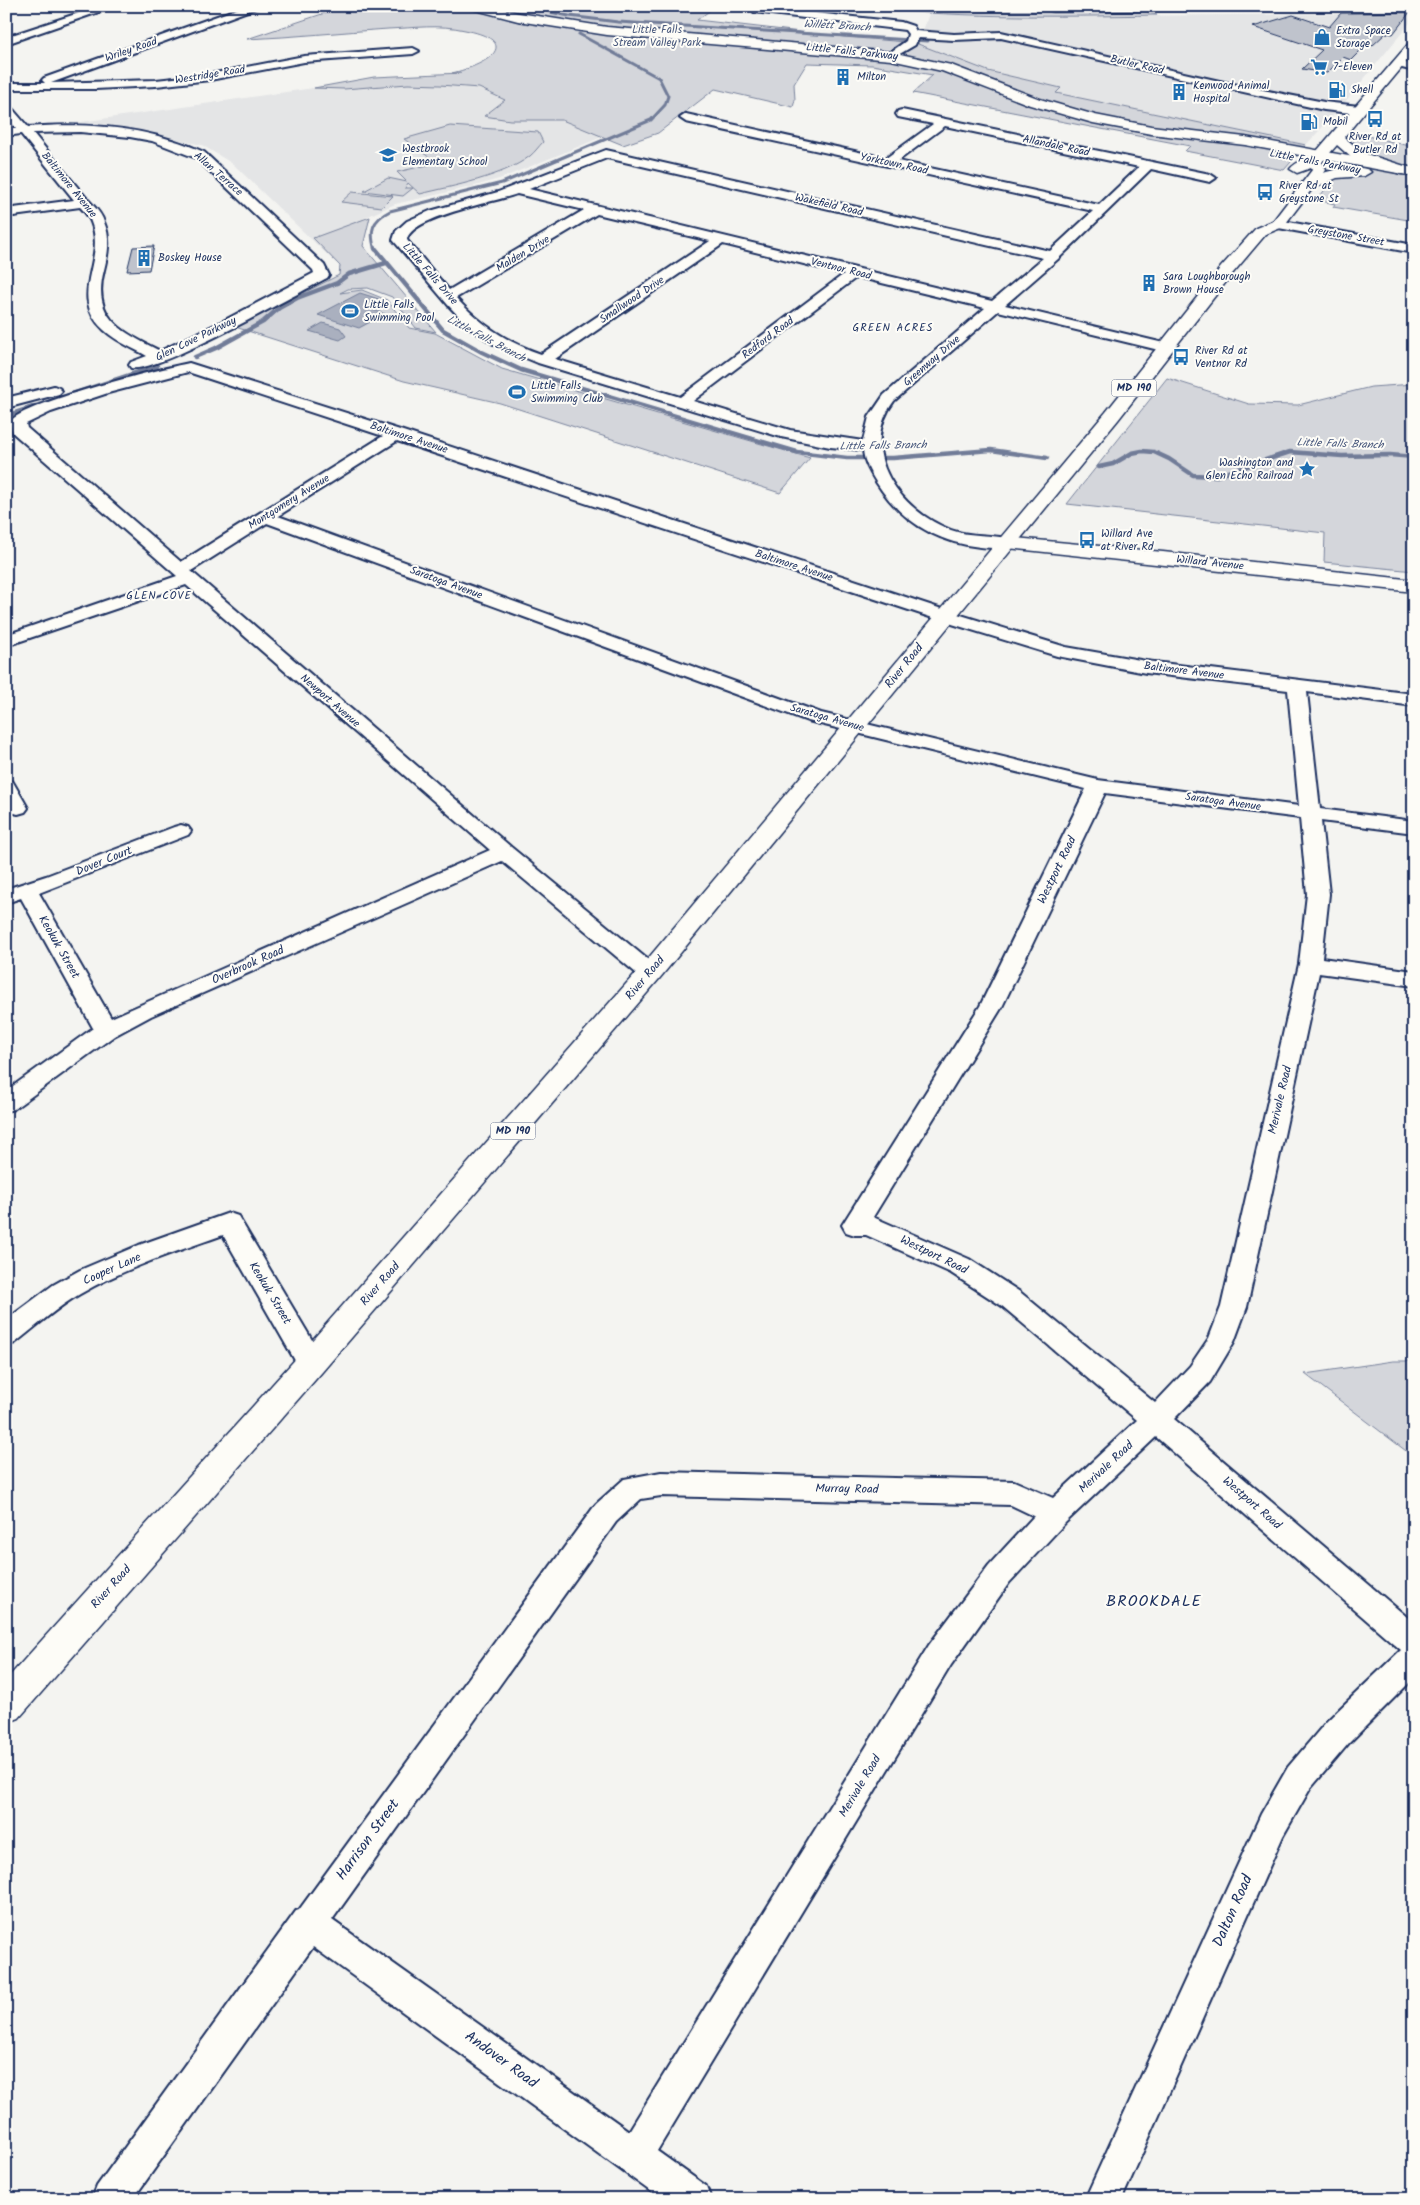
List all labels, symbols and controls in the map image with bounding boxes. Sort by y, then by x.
water label: Willett Branch [803,15,872,37]
park label: Little Falls Stream Valley Park [613,21,702,52]
place label: Extra Space Storage [1336,22,1391,53]
shop icon: Extra Space Storage [1312,27,1332,47]
street label: Wriley Road [102,33,160,67]
street label: Little Falls Parkway [805,38,900,66]
street label: Butler Road [1109,50,1166,80]
supermarket icon: 7-Eleven [1309,57,1329,77]
place label: 7-Eleven [1333,58,1373,76]
street label: Westridge Road [174,60,247,89]
building icon: Milton [833,67,853,87]
place label: Milton [857,68,886,86]
place label: Kenwood Animal Hospital [1193,77,1270,108]
fuel station icon: Shell [1327,80,1347,100]
place label: Shell [1351,81,1373,99]
building icon: Kenwood Animal Hospital [1169,82,1189,102]
bus stop icon: River Rd at Butler Rd [1365,109,1385,129]
fuel station icon: Mobil [1299,112,1319,132]
place label: Mobil [1323,113,1348,131]
place label: River Rd at Butler Rd [1349,128,1402,159]
street label: Allandale Road [1021,130,1092,162]
place label: Westbrook Elementary School [402,140,488,171]
street label: Little Falls Parkway [1268,144,1363,180]
school or university icon: Westbrook Elementary School [378,145,398,165]
street label: Allan Terrace [189,147,247,201]
street label: Baltimore Avenue [37,148,101,222]
street label: Yorktown Road [858,148,930,180]
place label: River Rd at Greystone St [1279,177,1339,208]
bus stop icon: River Rd at Greystone St [1255,182,1275,202]
street label: Wakefield Road [793,188,865,222]
street label: Greystone Street [1306,220,1386,252]
street label: Malden Drive [493,231,553,277]
street label: Little Falls Drive [398,239,462,309]
building icon: Boskey House [134,248,154,268]
place label: Boskey House [158,249,222,267]
street label: Ventnor Road [809,253,874,285]
place label: Sara Loughborough Brown House [1163,268,1251,299]
street label: Smallwood Drive [596,271,668,329]
building icon: Sara Loughborough Brown House [1139,273,1159,293]
place label: Little Falls Swimming Pool [364,296,434,327]
sports icon: Little Falls Swimming Pool [340,301,360,321]
street label: Glen Cove Parkway [153,311,240,366]
water label: Little Falls Branch [443,311,530,368]
street label: Redford Road [738,312,798,364]
district label: GREEN ACRES [853,319,933,337]
street label: Greenway Drive [899,331,965,391]
place label: River Rd at Ventnor Rd [1195,342,1248,373]
bus stop icon: River Rd at Ventnor Rd [1171,347,1191,367]
place label: Little Falls Swimming Club [531,377,603,408]
road number: MD 190 [1112,379,1156,396]
sports icon: Little Falls Swimming Club [507,382,527,402]
street label: Baltimore Avenue [368,417,450,459]
water label: Little Falls Branch [1296,433,1385,455]
water label: Little Falls Branch [839,436,928,456]
place label: Washington and Glen Echo Railroad [1206,454,1294,485]
place icon: Washington and Glen Echo Railroad [1297,459,1317,479]
street label: Montgomery Avenue [245,470,333,534]
place label: Willard Ave at River Rd [1101,525,1154,556]
bus stop icon: Willard Ave at River Rd [1077,530,1097,550]
street label: Baltimore Avenue [753,545,835,587]
street label: Willard Avenue [1175,551,1245,575]
street label: Saratoga Avenue [407,562,485,605]
district label: GLEN COVE [126,587,192,605]
street label: River Road [880,639,929,693]
street label: Baltimore Avenue [1143,657,1225,685]
street label: Newport Avenue [296,670,364,732]
street label: Saratoga Avenue [788,699,866,737]
street label: Saratoga Avenue [1184,788,1262,816]
street label: Westport Road [1032,832,1082,907]
street label: Dover Court [73,841,135,881]
street label: Keokuk Street [33,912,85,982]
street label: Overbrook Road [209,940,288,989]
street label: River Road [621,951,670,1004]
street label: Merivale Road [1263,1063,1297,1136]
road number: MD 190 [490,1122,536,1140]
street label: Westport Road [897,1230,972,1280]
street label: Cooper Lane [80,1247,145,1290]
street label: River Road [355,1257,405,1310]
street label: Keokuk Street [244,1258,296,1328]
street label: Merivale Road [1074,1436,1139,1498]
street label: Westport Road [1218,1472,1287,1535]
street label: Murray Road [815,1479,880,1499]
street label: River Road [86,1560,137,1613]
district label: BROOKDALE [1106,1589,1202,1614]
street label: Merivale Road [834,1750,887,1821]
street label: Harrison Street [330,1794,406,1886]
street label: Dalton Road [1206,1870,1260,1951]
street label: Andover Road [459,2025,543,2095]

